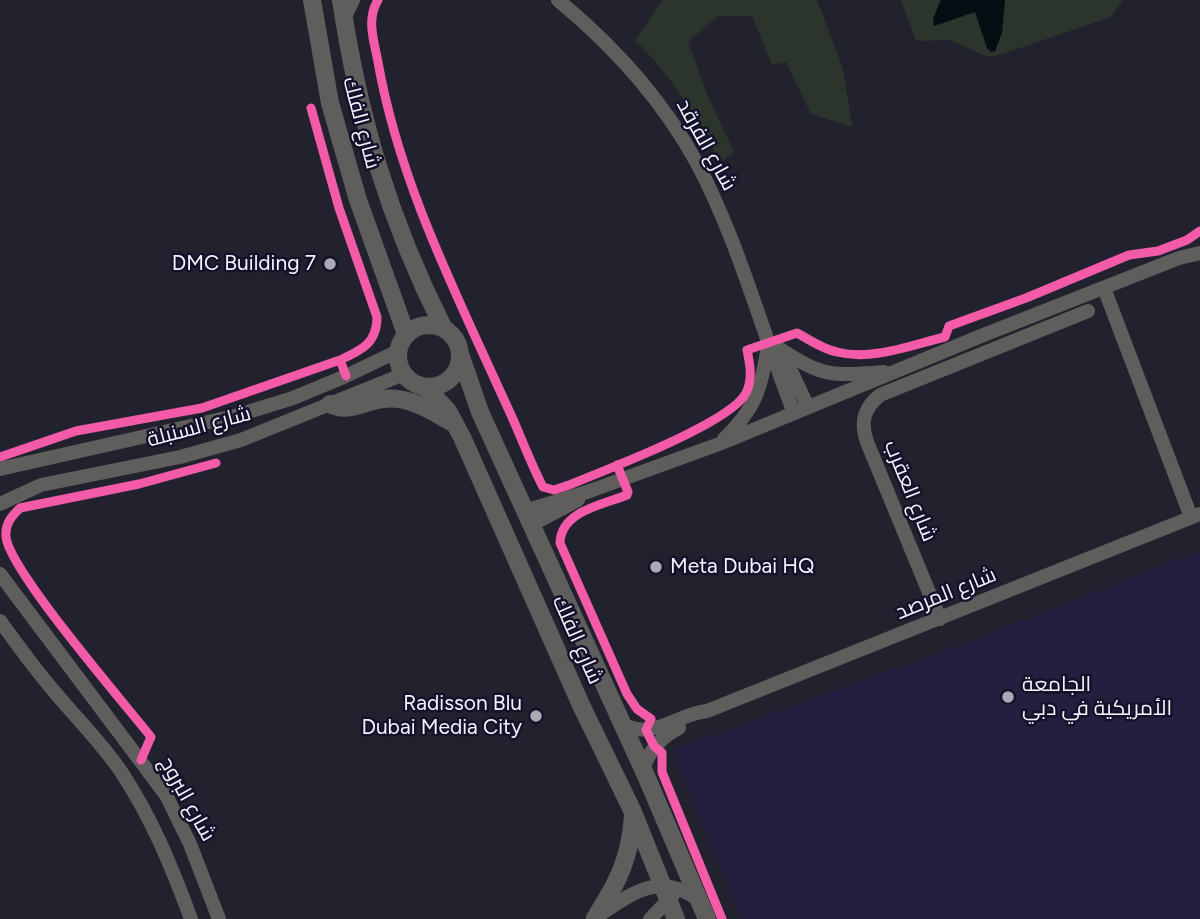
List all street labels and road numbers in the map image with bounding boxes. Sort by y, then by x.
street label: شارع الفلك [337,74,385,172]
street label: شارع الفرقد [670,95,742,195]
street label: شارع السنبلة [144,401,254,453]
street label: شارع العقرب [878,437,942,545]
street label: شارع المرصد [892,562,1000,626]
street label: شارع الفلك [546,592,608,688]
street label: شارع البروج [153,752,221,846]

